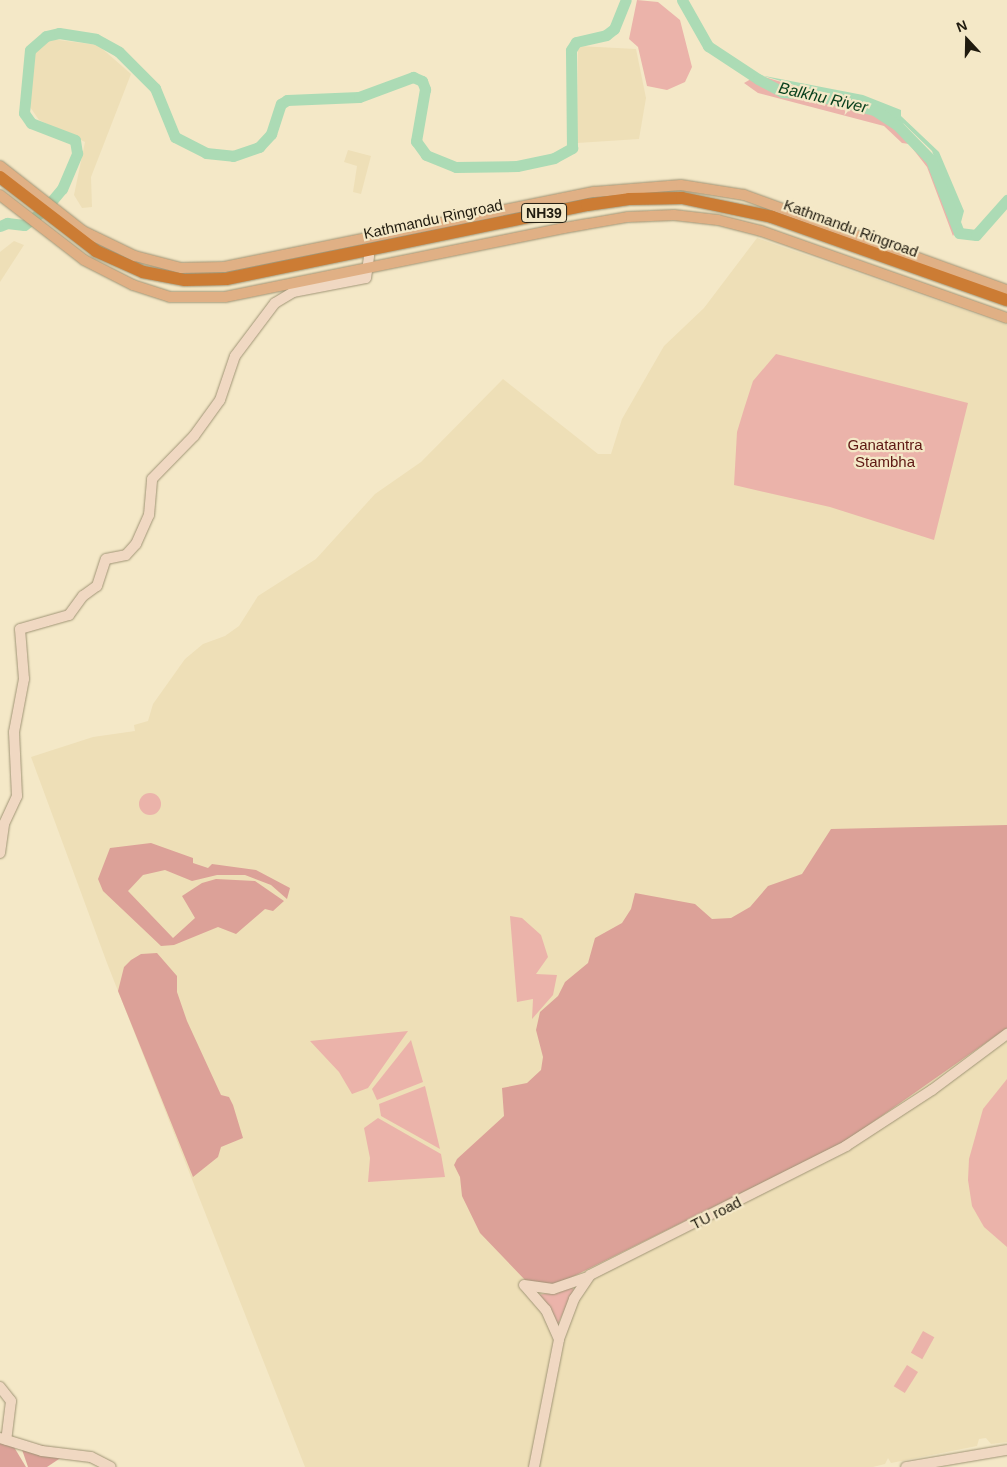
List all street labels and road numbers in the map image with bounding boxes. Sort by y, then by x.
street label: Kathmandu Ringroad [362,195,504,243]
street label: Kathmandu Ringroad [781,195,921,261]
road number: NH39 [520,202,568,224]
street label: TU road [688,1193,744,1233]

